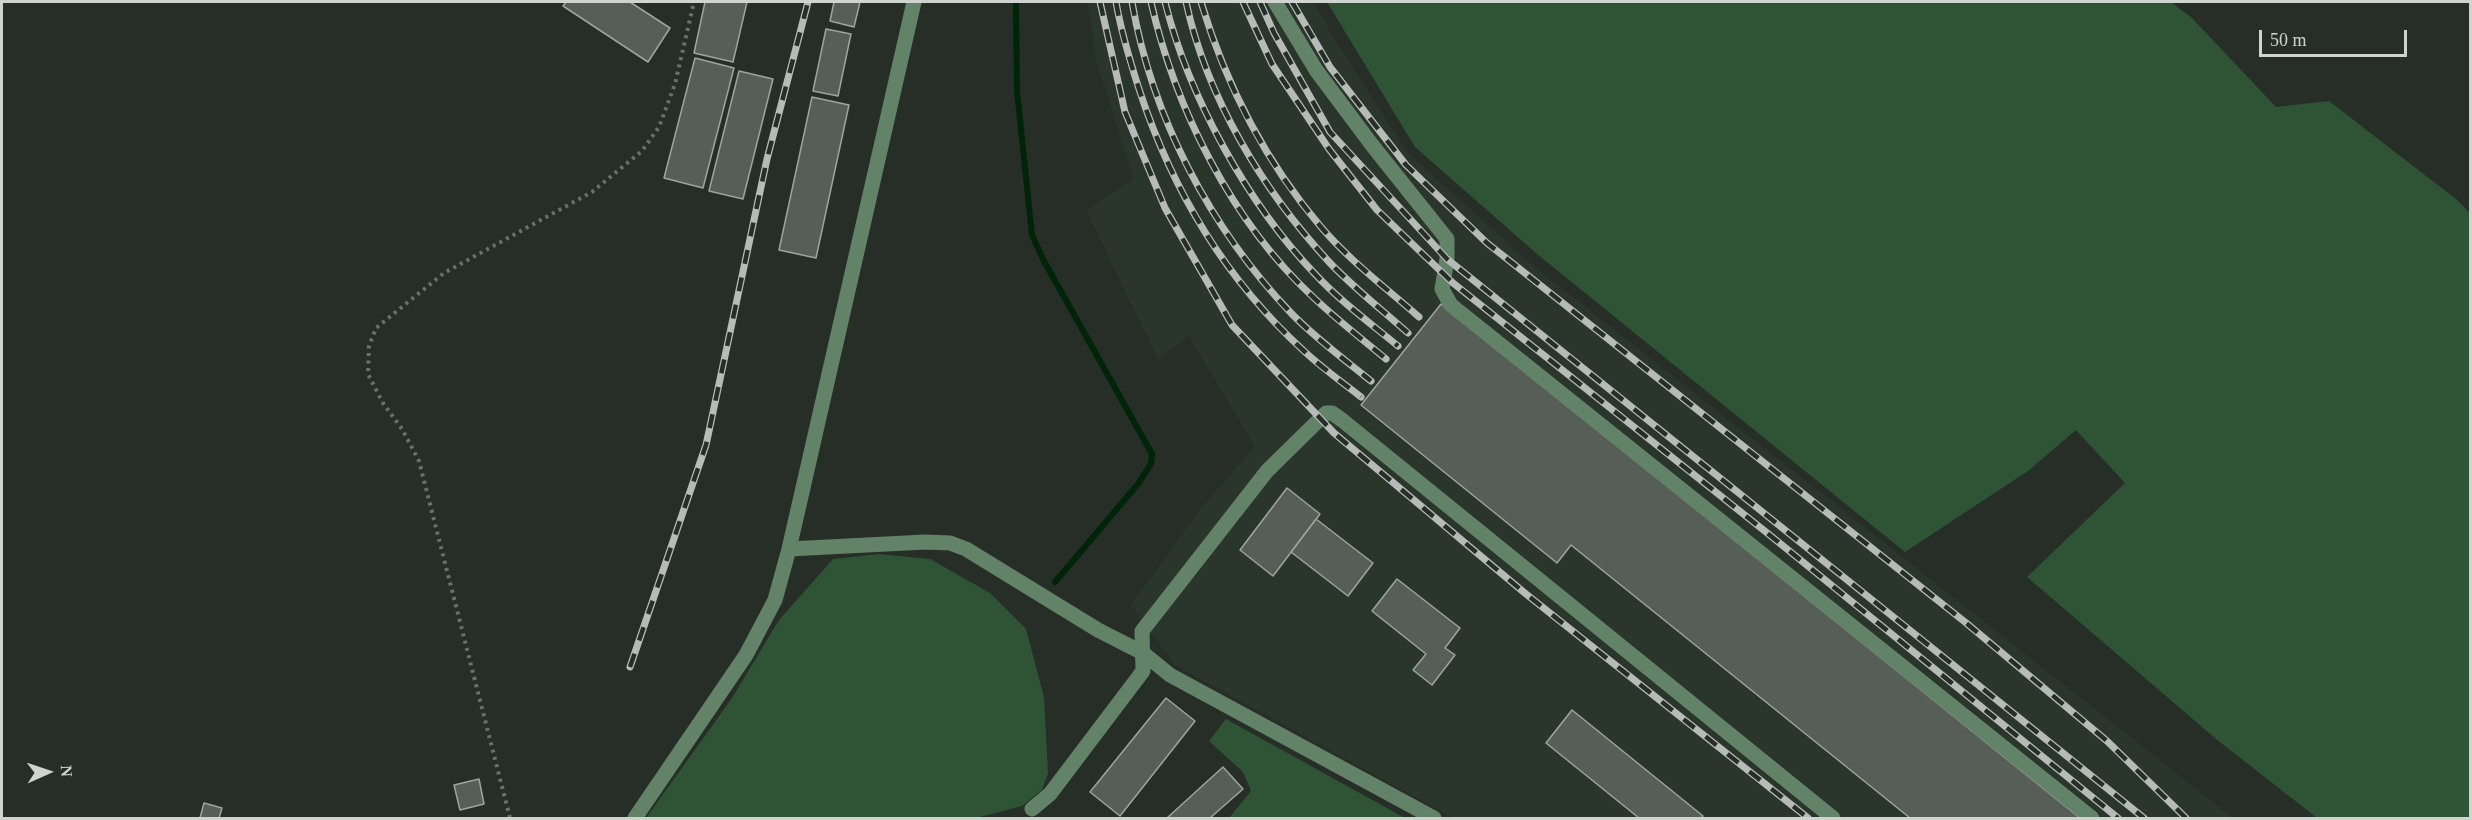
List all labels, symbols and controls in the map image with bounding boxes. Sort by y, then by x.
scale bar [2262,18,2410,56]
text: 50 m [2270,30,2307,50]
north arrow [18,742,78,802]
text: N [58,765,75,777]

